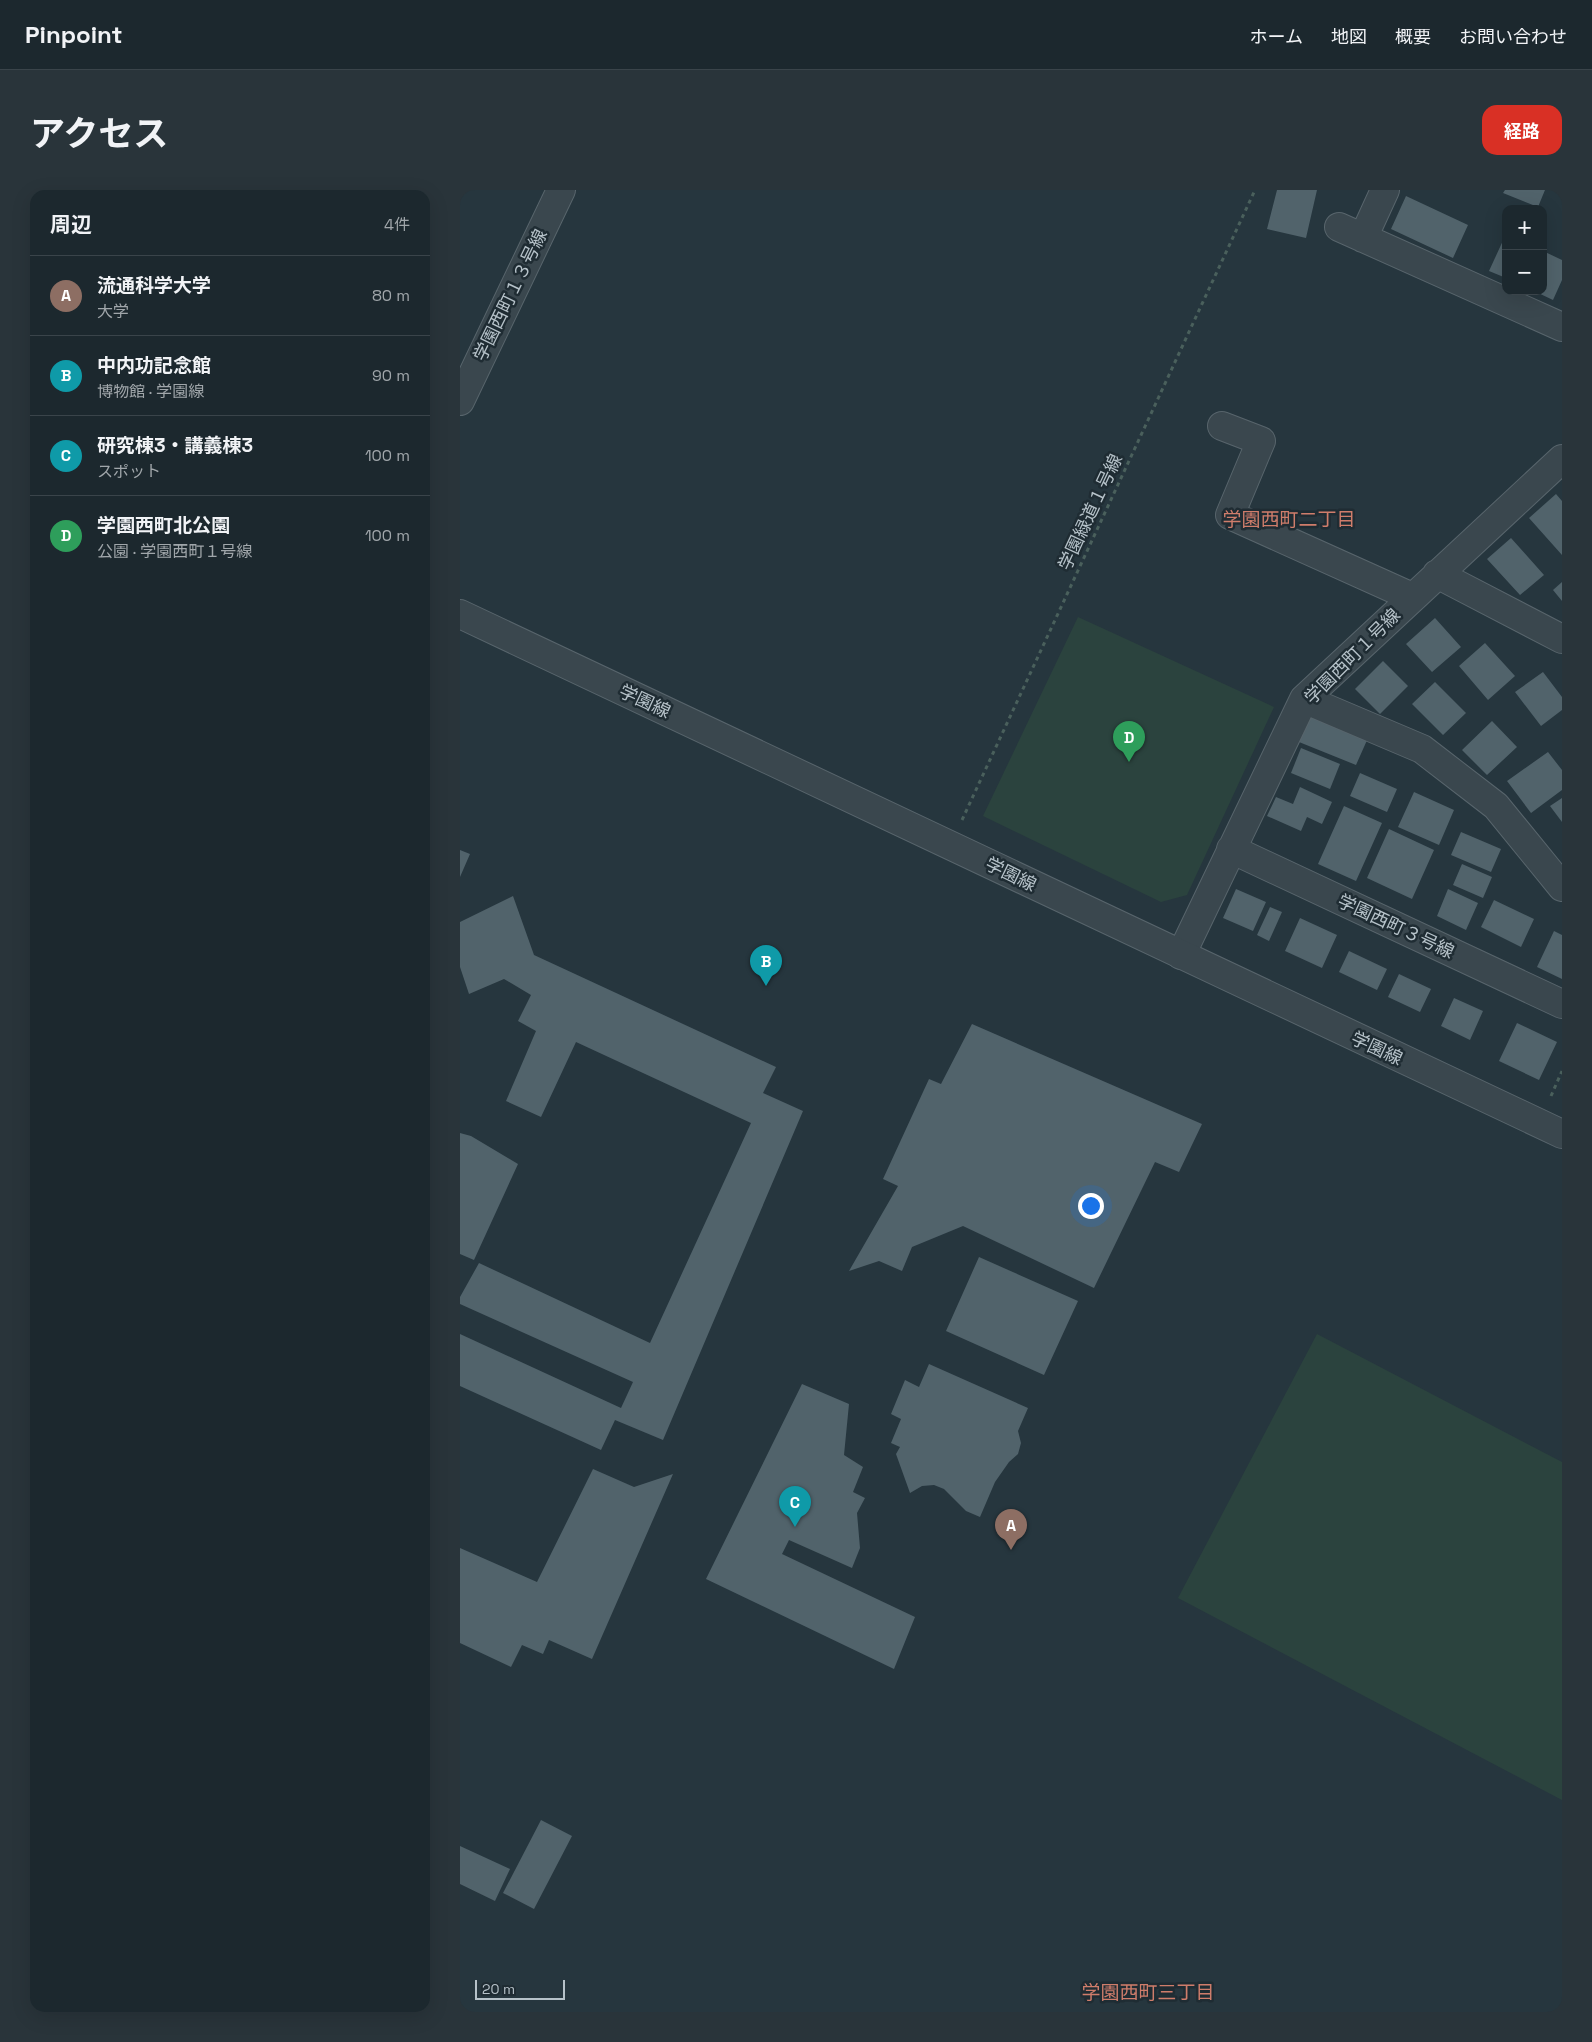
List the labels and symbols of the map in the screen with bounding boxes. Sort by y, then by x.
street label: 学園西町１３号線 [468,225,552,365]
street label: 学園緑道１号線 [1053,450,1127,574]
district label: 学園西町二丁目 [1222,507,1356,532]
street label: 学園西町１号線 [1299,603,1405,709]
street label: 学園線 [616,679,674,723]
pin: D [1113,721,1145,762]
street label: 学園線 [982,852,1040,896]
street label: 学園西町３号線 [1334,889,1458,963]
pin: B [750,945,782,986]
street label: 学園線 [1348,1026,1406,1070]
your location [1078,1193,1104,1219]
pin: C [779,1486,811,1527]
pin: A [995,1509,1027,1550]
scale bar [475,1977,565,2000]
district label: 学園西町三丁目 [1081,1980,1215,2005]

